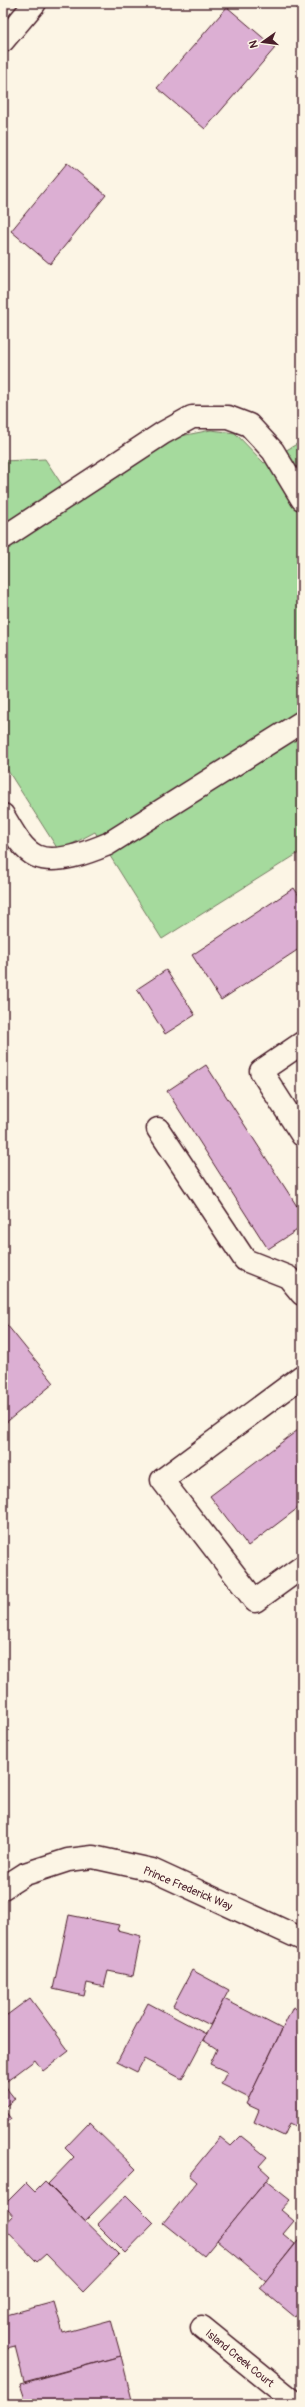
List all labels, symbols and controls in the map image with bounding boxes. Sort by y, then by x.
north arrow [243,22,283,62]
text: N [246,39,261,49]
street label: Prince Frederick Way [141,1864,235,1913]
street label: Island Creek Court [203,2327,277,2390]

